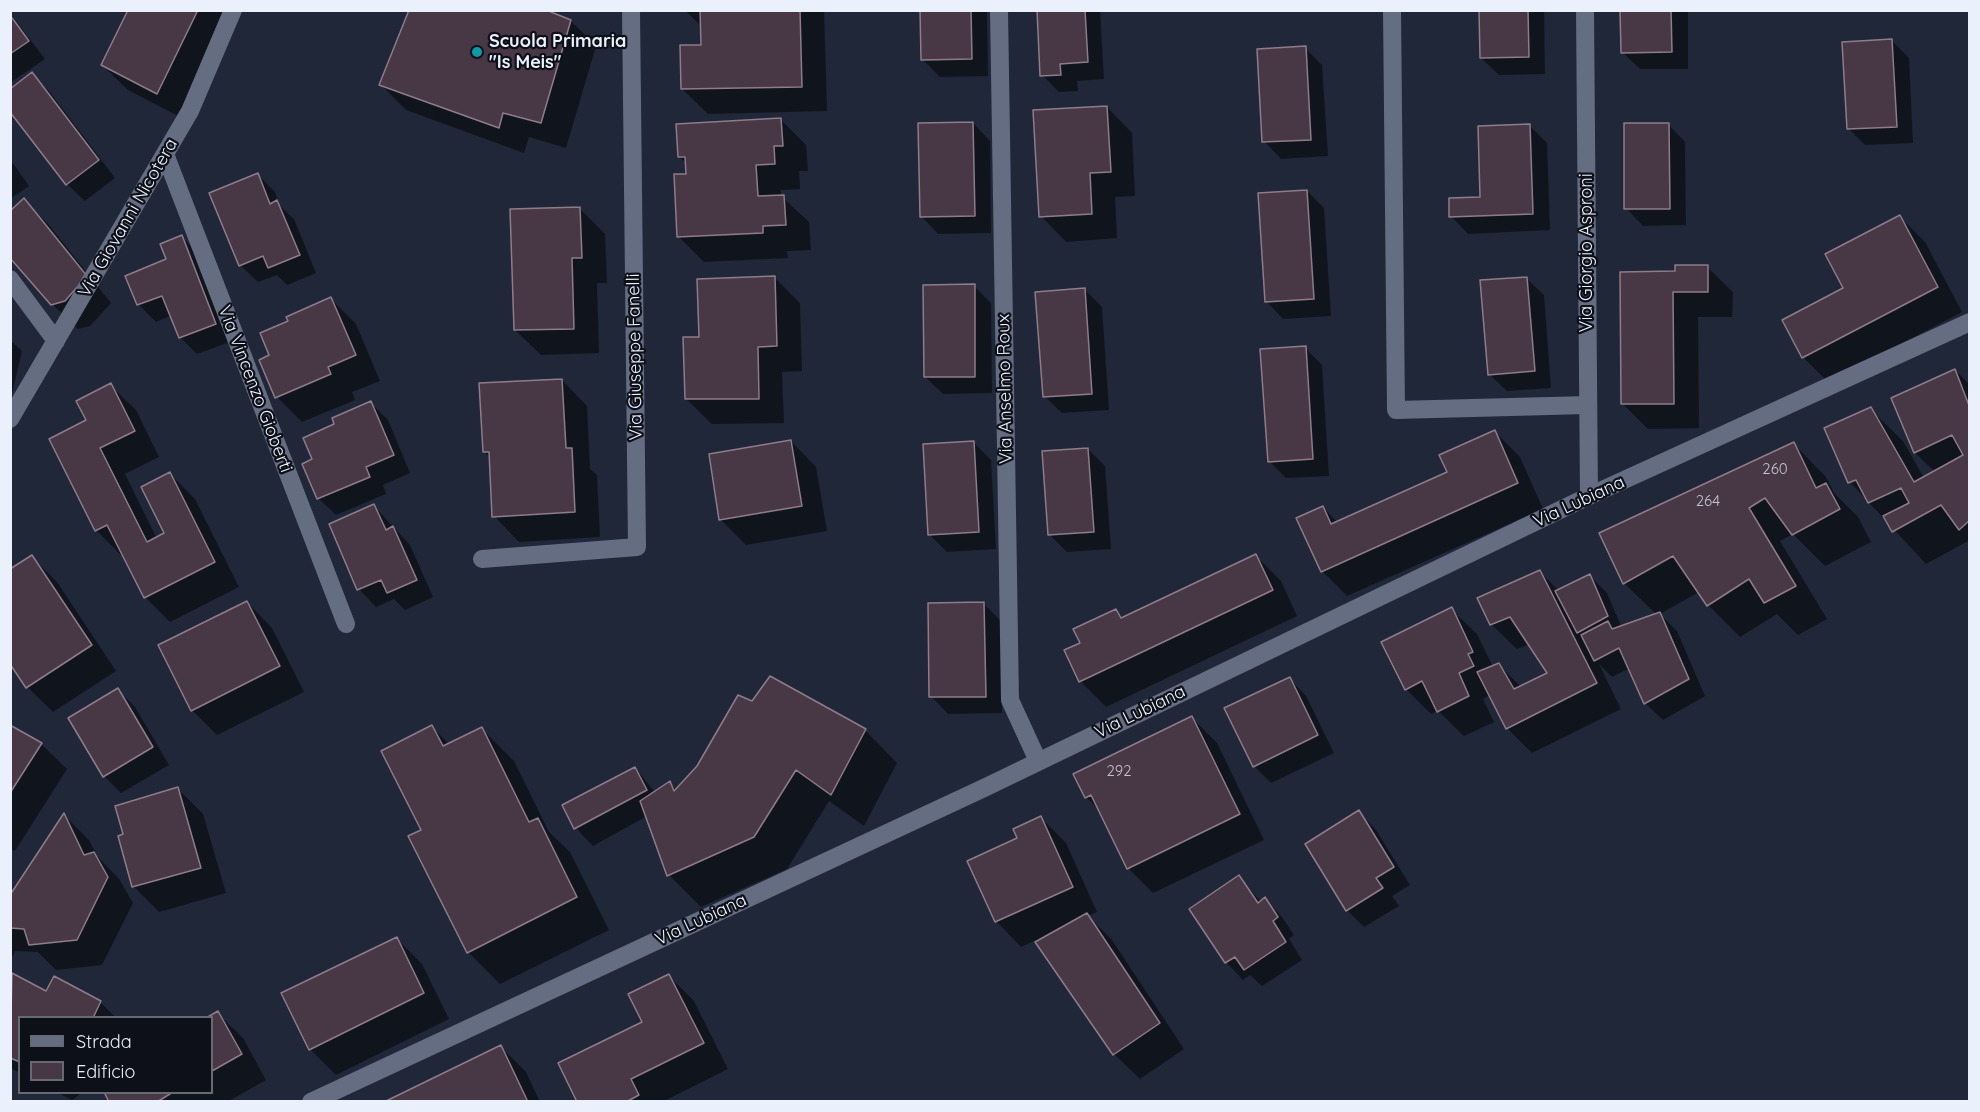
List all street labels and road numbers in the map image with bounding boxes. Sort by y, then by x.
street label: Via Giovanni Nicotera [74,135,182,301]
street label: Via Giorgio Asproni [1576,173,1598,333]
street label: Via Giuseppe Fanelli [623,273,647,441]
street label: Via Vincenzo Gioberti [213,302,297,476]
street label: Via Anselmo Roux [993,314,1017,464]
street label: Via Lubiana [1530,471,1628,533]
street label: Via Lubiana [1091,681,1189,743]
street label: Via Lubiana [652,889,750,951]

